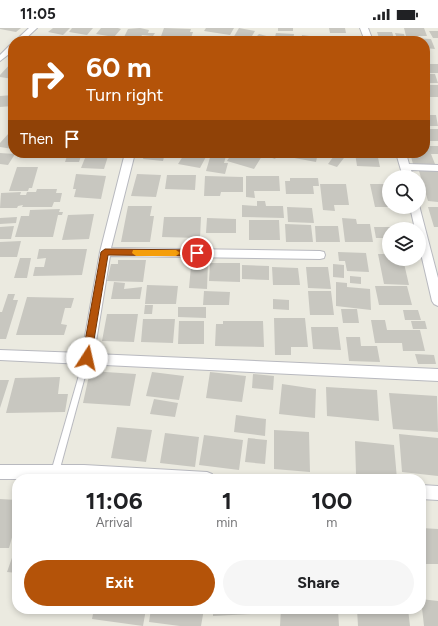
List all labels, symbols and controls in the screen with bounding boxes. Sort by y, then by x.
text: 11:05 [20,5,56,23]
text: 60 m [86,50,151,84]
icon: right [20,52,72,104]
text: Turn right [86,84,163,106]
icon: arrive [61,128,83,150]
text: Then [20,130,53,148]
map controls [382,170,426,266]
button: search [382,170,426,214]
button: layers [382,222,426,266]
pin [180,236,214,270]
icon: arrive [186,242,208,264]
position arrow [66,337,108,379]
text: 11:06 [86,486,143,515]
text: 1 [222,486,232,515]
text: 100 [311,486,352,515]
text: Arrival [96,515,132,530]
text: min [216,515,238,530]
text: m [326,515,337,530]
button: Exit [24,560,215,606]
button: Share [223,560,414,606]

